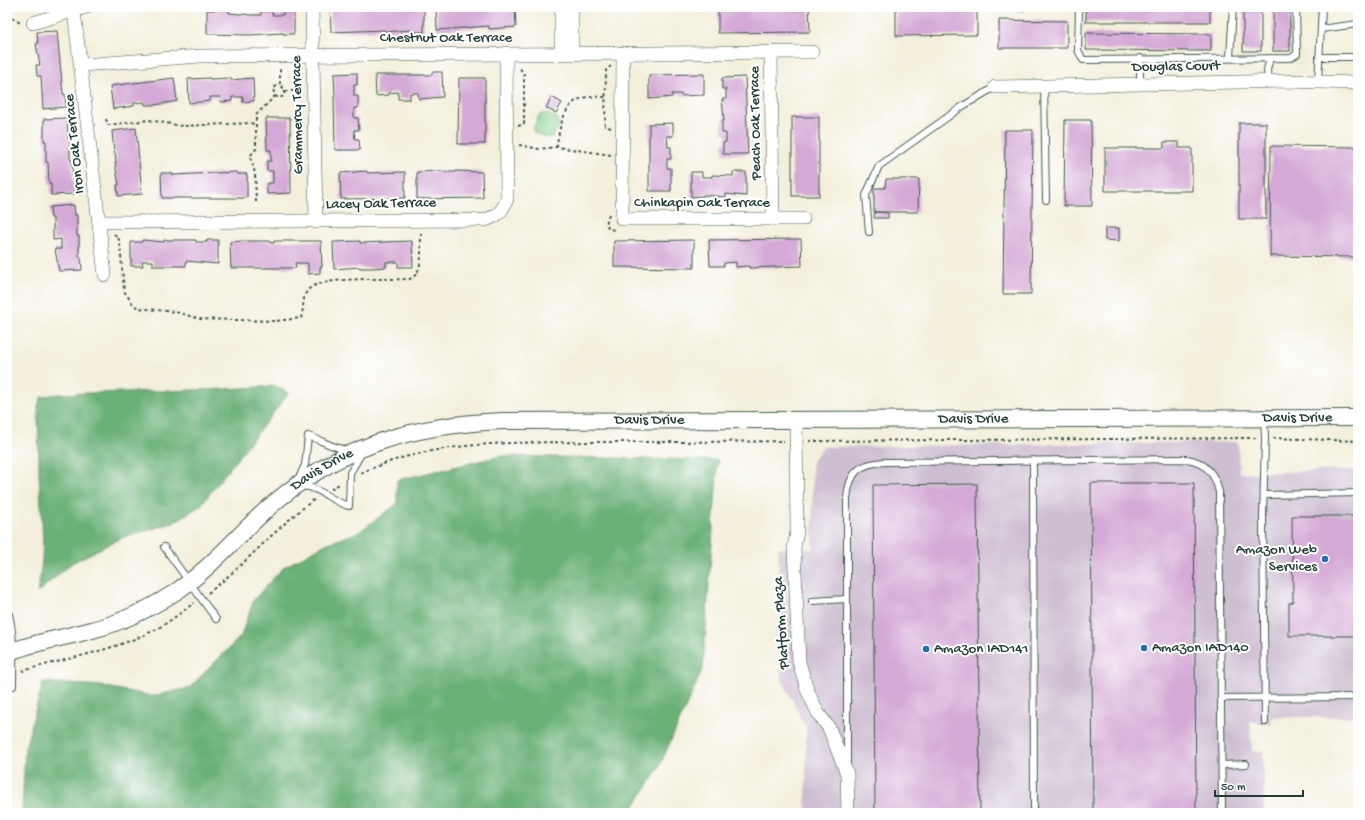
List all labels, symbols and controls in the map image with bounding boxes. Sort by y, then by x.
street label: Chestnut Oak Terrace [380,29,512,47]
street label: Grammercy Terrace [288,55,308,175]
street label: Douglas Court [1131,57,1222,77]
street label: Peach Oak Terrace [746,66,766,181]
street label: Iron Oak Terrace [61,93,89,195]
street label: Lacey Oak Terrace [326,194,437,214]
street label: Chinkapin Oak Terrace [634,194,770,212]
street label: Davis Drive [1262,409,1333,427]
street label: Davis Drive [938,410,1009,428]
street label: Davis Drive [614,411,685,430]
street label: Davis Drive [287,444,357,496]
place label: Amazon Web Services [1236,541,1317,576]
marker: Amazon Web Services [1320,554,1330,564]
street label: Platform Plaza [770,575,794,671]
place label: Amazon IAD140 [1152,639,1249,657]
place label: Amazon IAD141 [934,640,1028,658]
marker: Amazon IAD140 [1139,643,1149,653]
marker: Amazon IAD141 [921,644,931,654]
scale bar [1215,772,1303,798]
text: 50 m [1221,781,1246,795]

